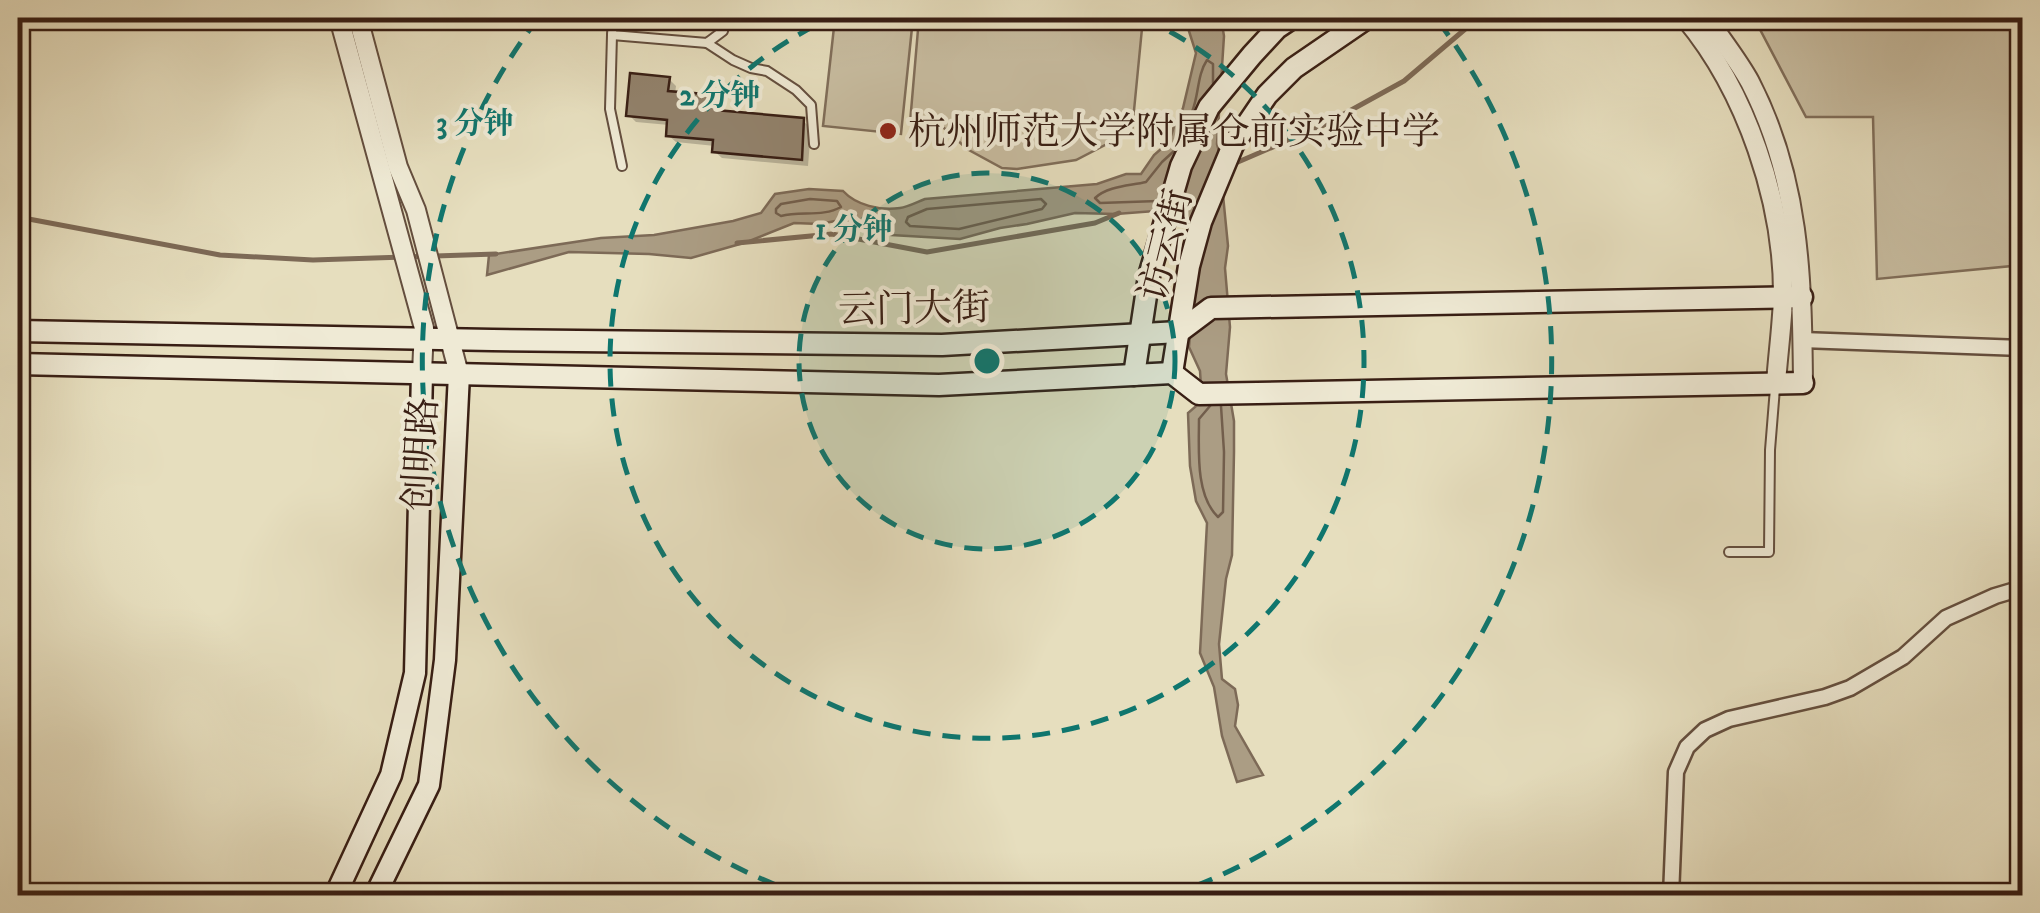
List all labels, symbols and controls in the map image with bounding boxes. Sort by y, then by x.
text: 2 分钟 [679,78,761,115]
text: 3 分钟 [436,106,514,143]
place label: 杭州师范大学附属仓前实验中学 [908,109,1440,157]
marker: 杭州师范大学附属仓前实验中学 [877,120,899,142]
street label: 访云街 [1130,184,1204,307]
text: 1 分钟 [815,212,893,249]
street label: 云门大街 [838,285,990,335]
centre of rings [969,343,1005,379]
street label: 创明路 [395,396,449,512]

